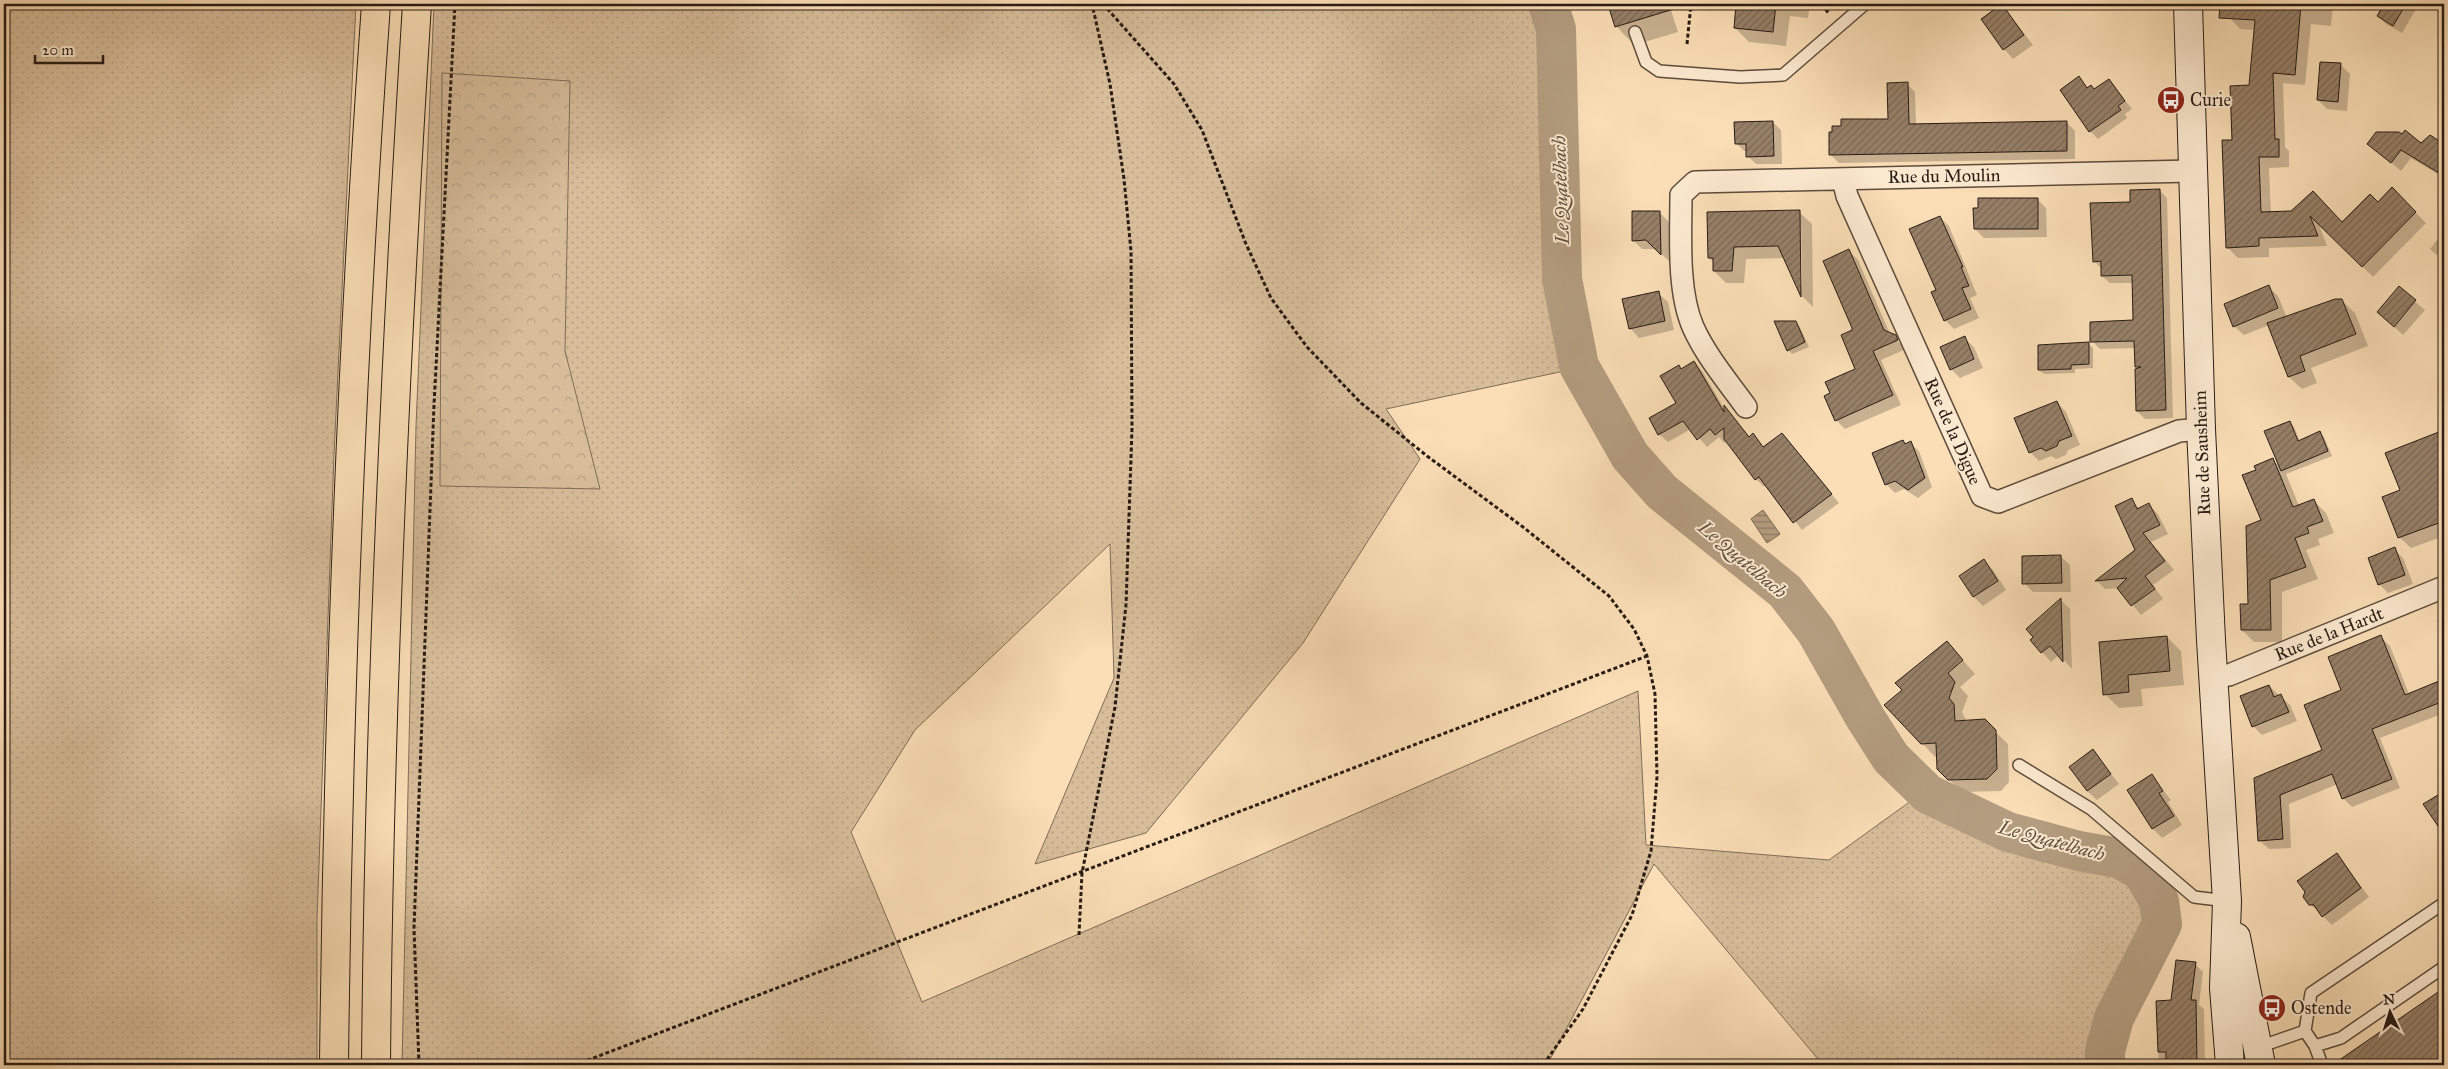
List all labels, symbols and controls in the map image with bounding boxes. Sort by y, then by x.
scale bar [35,32,102,64]
text: 20 m [42,41,74,59]
bus stop icon: Curie [2156,85,2186,115]
place label: Curie [2190,89,2231,111]
water label: Le Quatelbach [1547,135,1574,246]
street label: Rue du Moulin [1887,164,2001,188]
street label: Rue de la Digue [1919,374,1986,488]
street label: Rue de Sausheim [2189,390,2215,516]
water label: Le Quatelbach [1693,515,1792,603]
street label: Rue de la Hardt [2271,602,2387,666]
water label: Le Quatelbach [1995,815,2107,866]
north arrow [2366,986,2416,1036]
text: N [2383,991,2396,1008]
bus stop icon: Ostende [2257,993,2287,1023]
place label: Ostende [2291,997,2351,1019]

